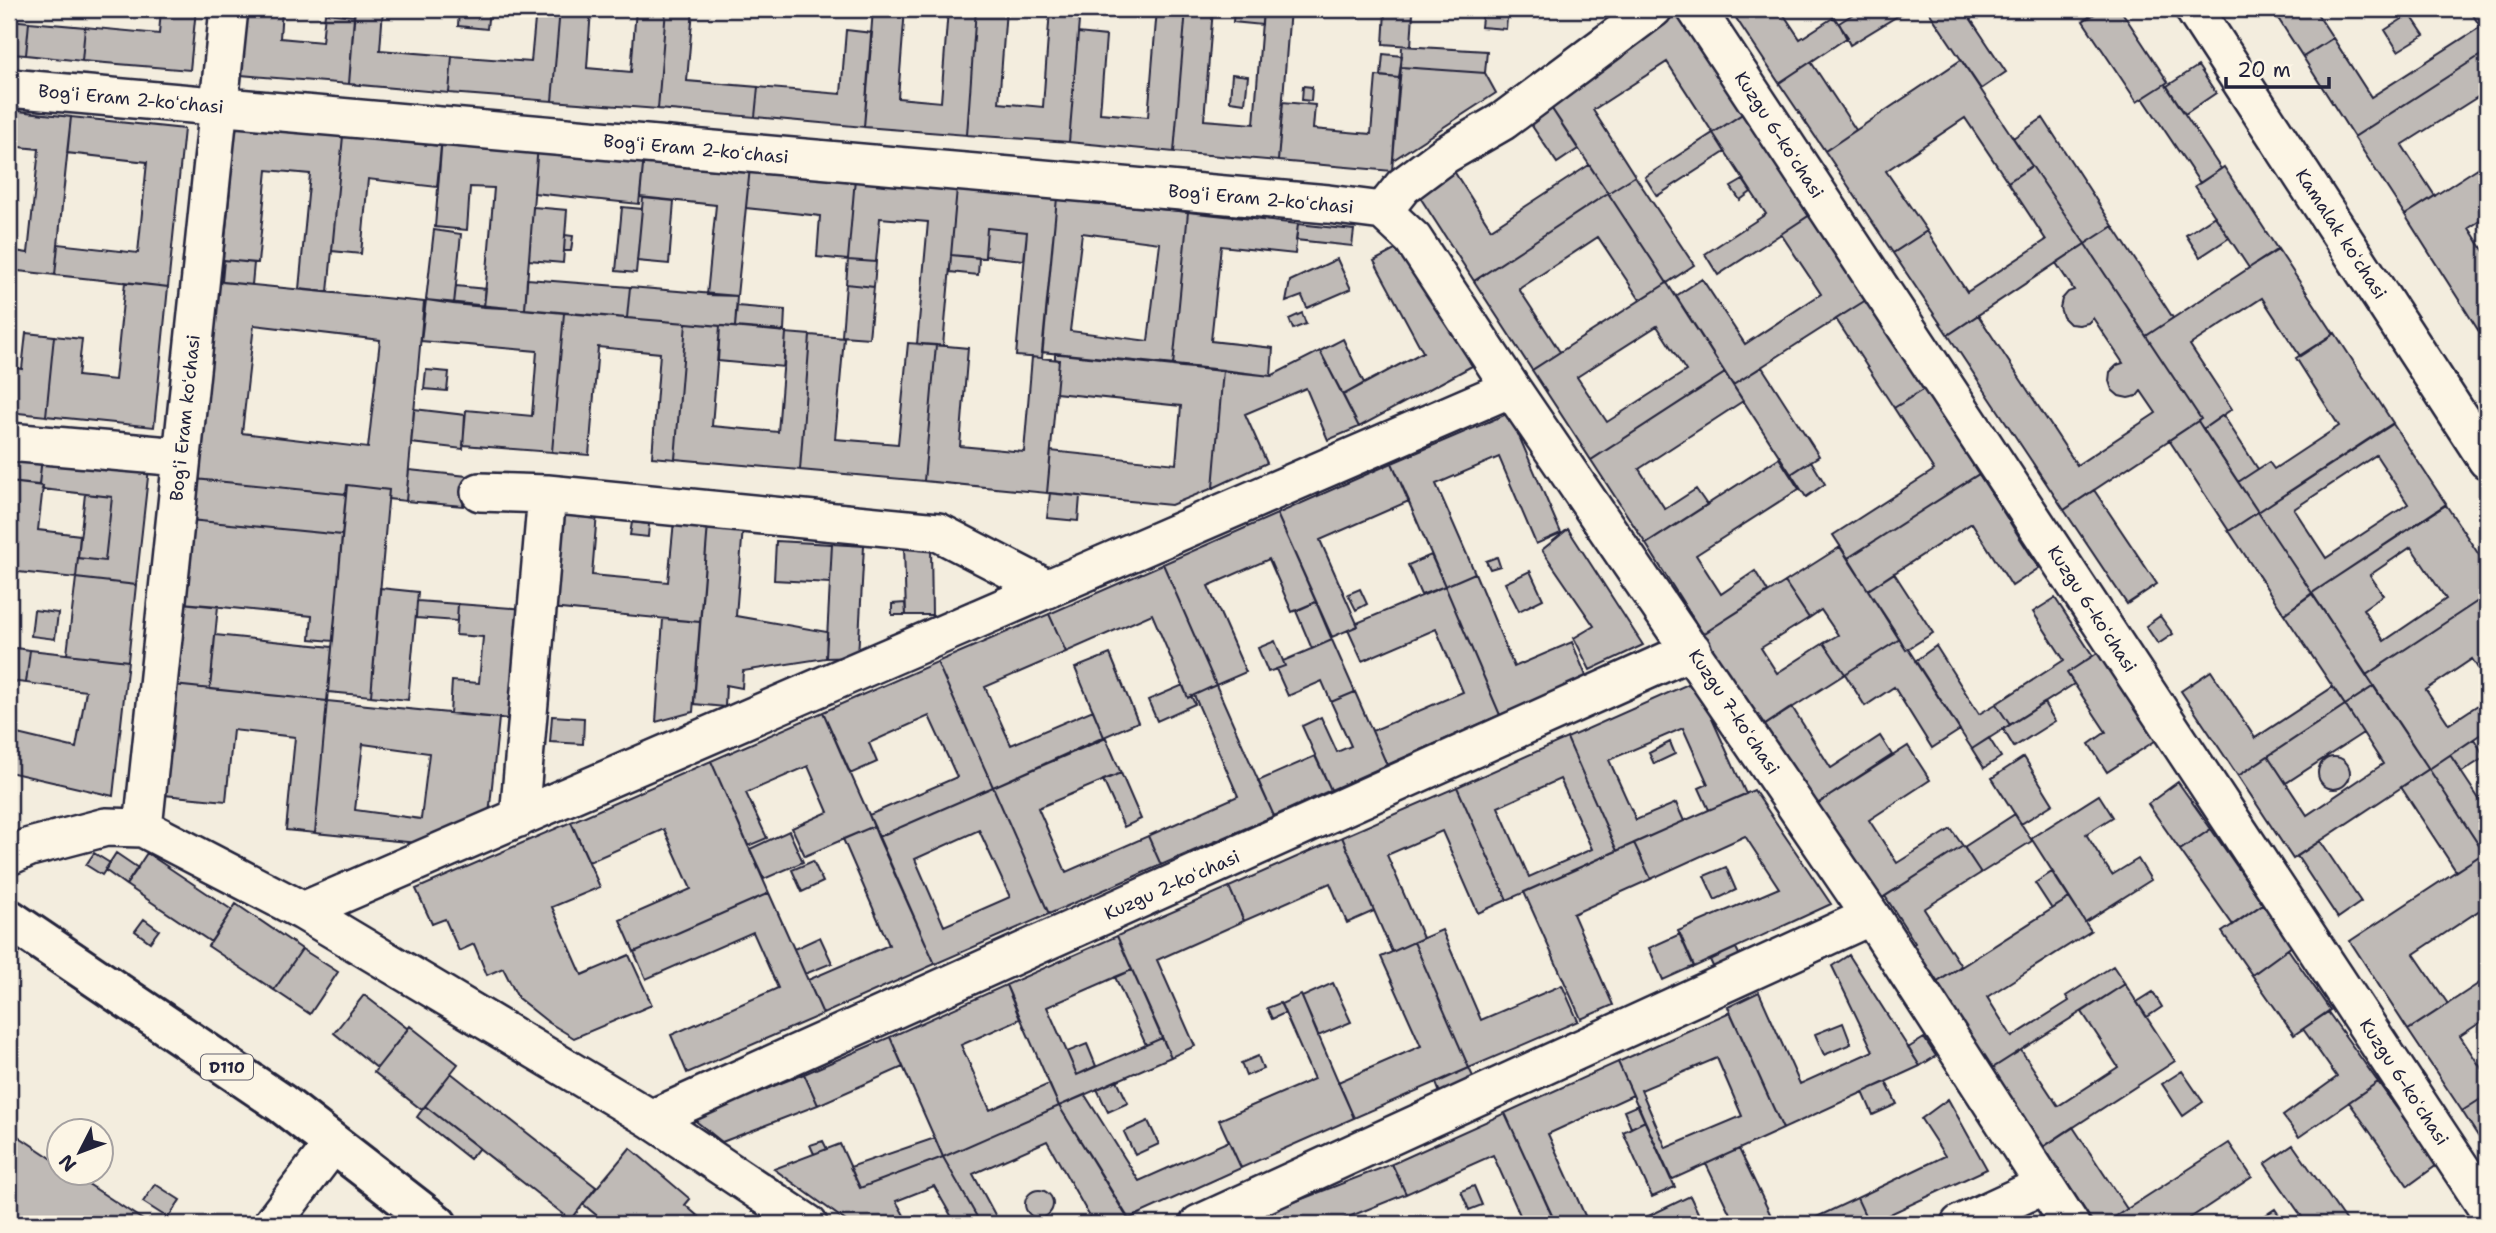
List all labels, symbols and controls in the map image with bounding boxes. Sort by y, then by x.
scale bar [2226,46,2330,90]
text: 20 m [2237,56,2291,84]
street label: Kuzgu 6-koʻchasi [1729,67,1829,203]
street label: Bogʻi Eram 2-koʻchasi [37,79,225,119]
street label: Bogʻi Eram 2-koʻchasi [602,129,790,169]
street label: Kamalak koʻchasi [2290,164,2392,304]
street label: Bogʻi Eram 2-koʻchasi [1167,179,1355,219]
street label: Bogʻi Eram koʻchasi [164,334,206,502]
street label: Kuzgu 6-koʻchasi [2042,541,2142,677]
street label: Kuzgu 7-koʻchasi [1683,645,1785,779]
street label: Kuzgu 2-koʻchasi [1100,844,1244,926]
street label: Kuzgu 6-koʻchasi [2354,1014,2454,1150]
road number: D110 [201,1054,253,1079]
north arrow [46,1118,116,1188]
text: N [53,1149,82,1177]

